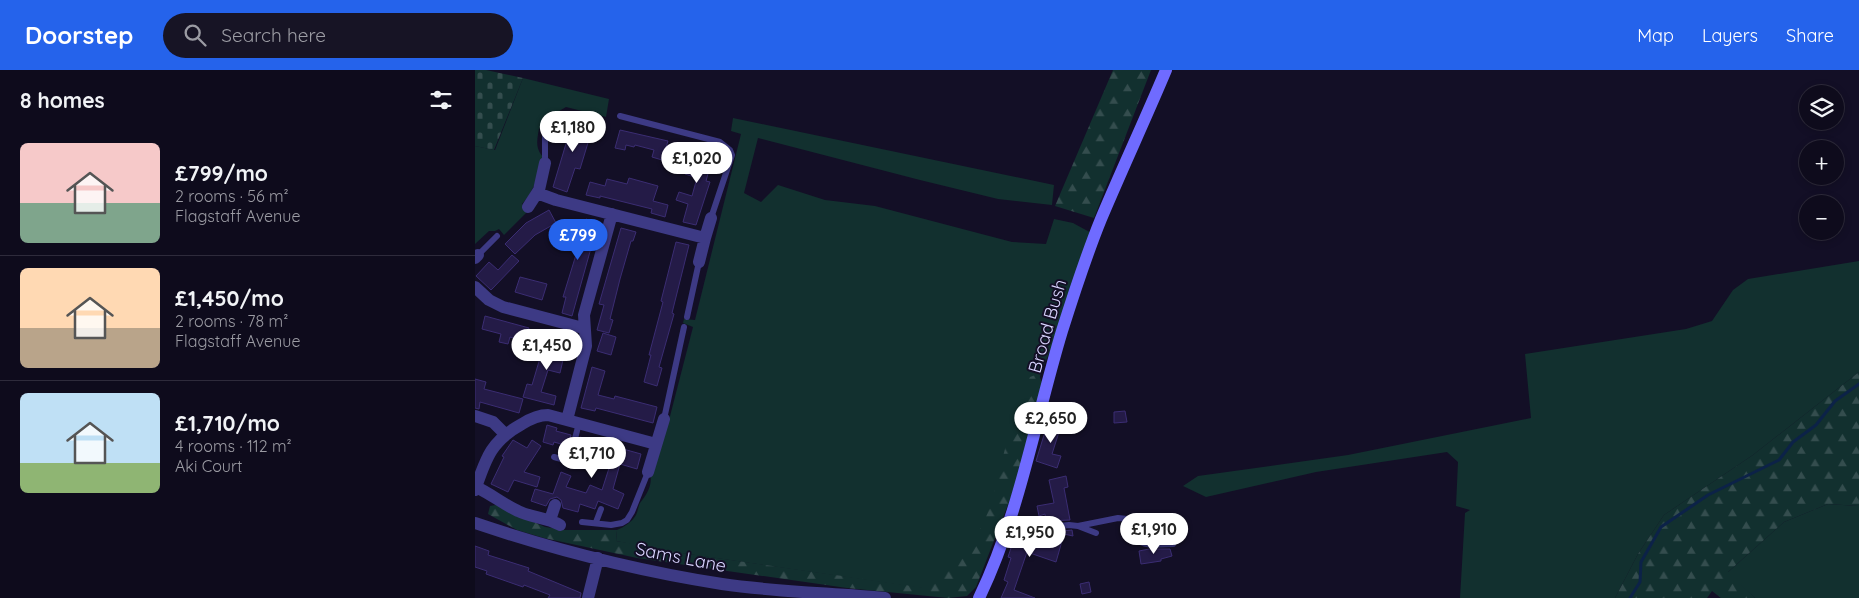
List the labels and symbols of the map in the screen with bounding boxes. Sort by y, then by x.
pin: £1,180 [532,111,614,153]
pin: £1,020 [656,142,738,184]
pin: £799 [548,218,608,261]
street label: Broad Bush [1023,276,1071,376]
pin: £1,450 [506,328,588,371]
pin: £2,650 [1010,402,1092,444]
pin: £1,710 [551,436,633,479]
pin: £1,910 [1113,512,1195,555]
pin: £1,950 [989,516,1071,558]
street label: Sams Lane [634,537,728,577]

